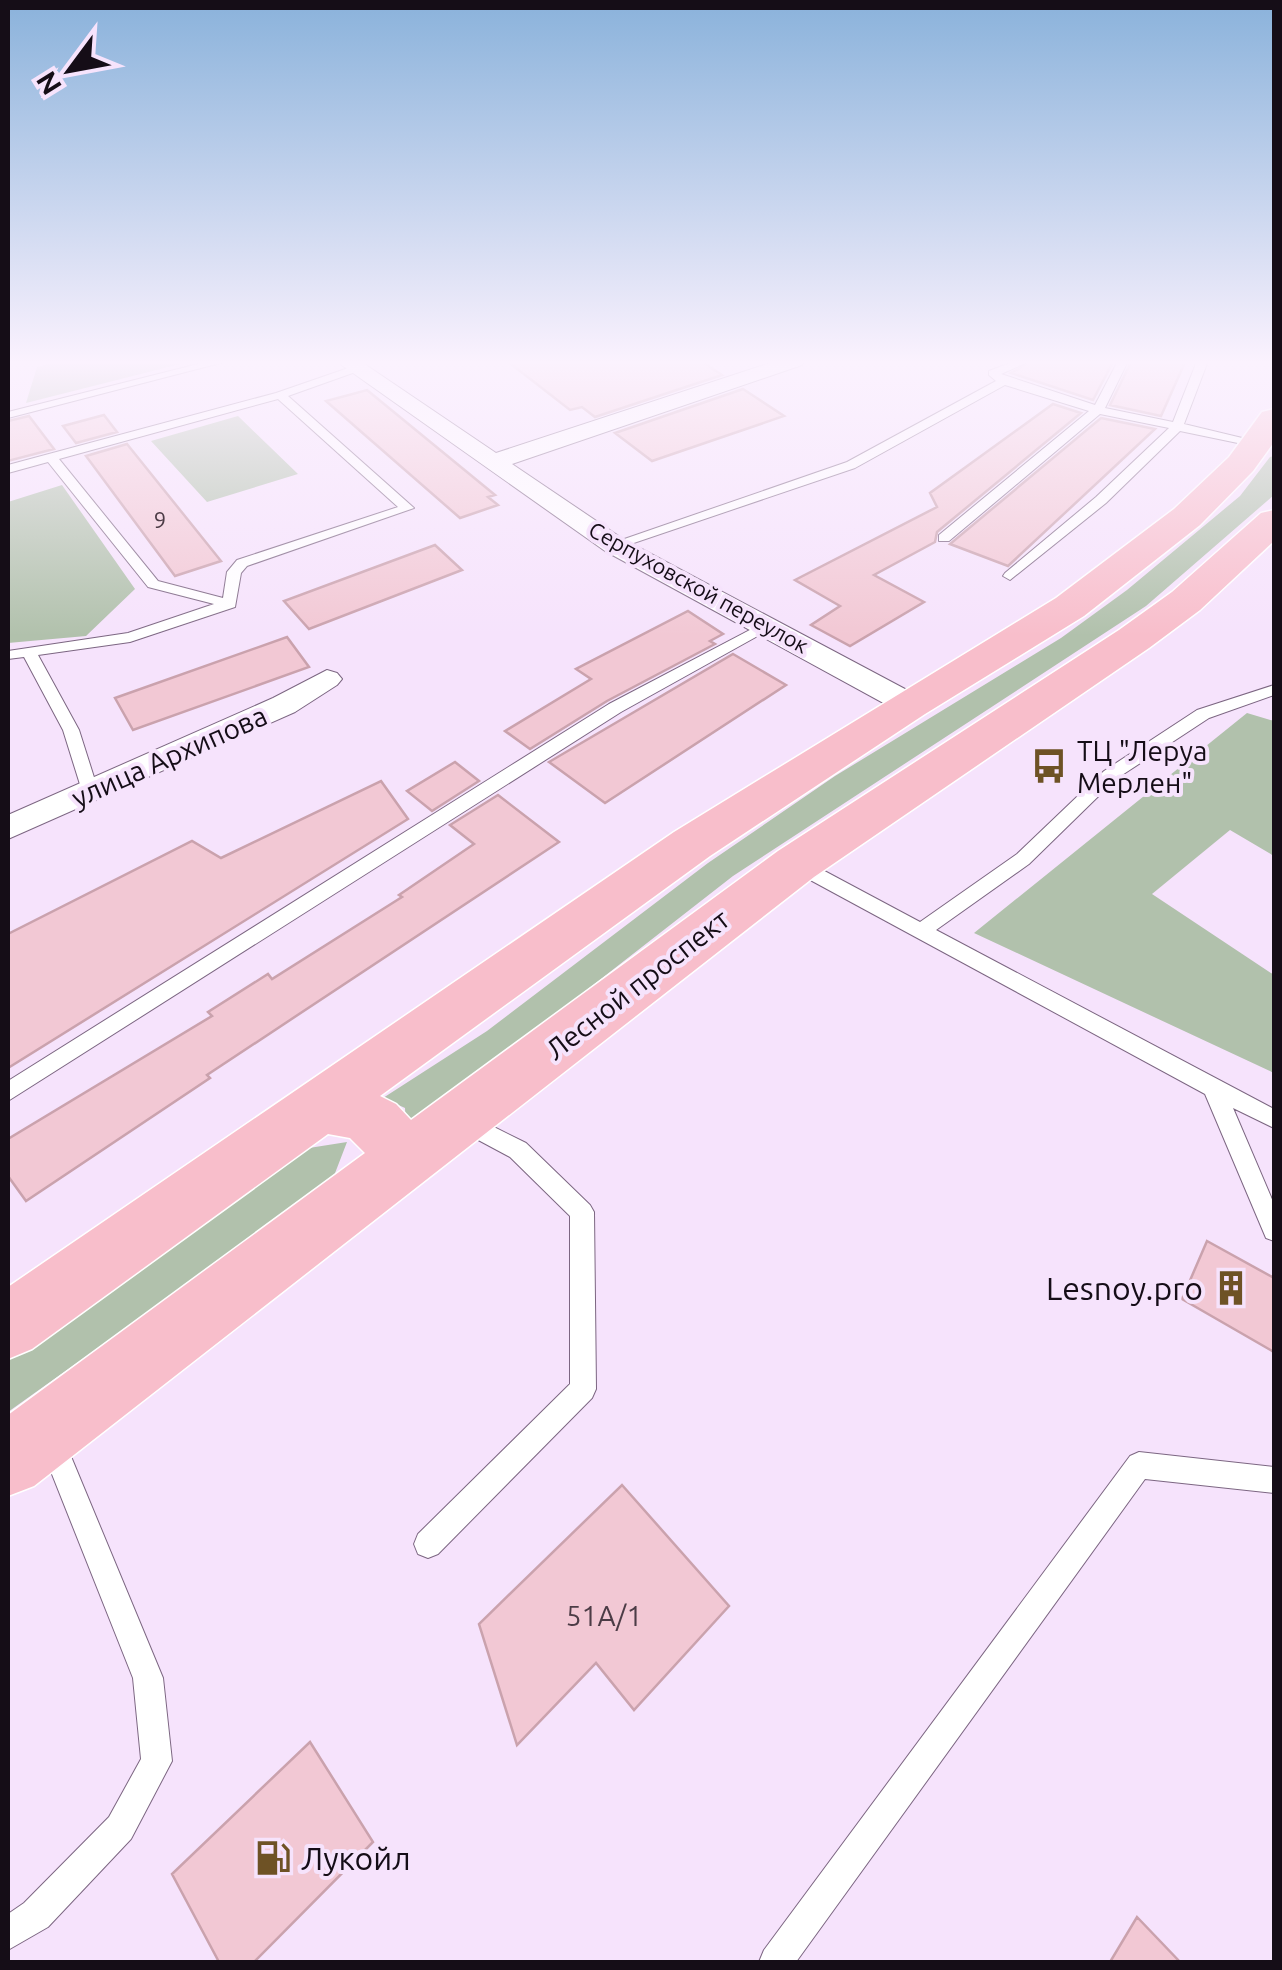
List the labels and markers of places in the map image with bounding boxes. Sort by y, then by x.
place label: ТЦ "Леруа Мерлен" [1077,735,1207,798]
bus stop icon: ТЦ "Леруа Мерлен" [1030,747,1068,785]
building icon: Lesnoy.pro [1212,1269,1250,1307]
place label: Lesnoy.pro [1046,1270,1203,1306]
fuel station icon: Лукойл [254,1839,292,1877]
place label: Лукойл [301,1840,411,1876]

